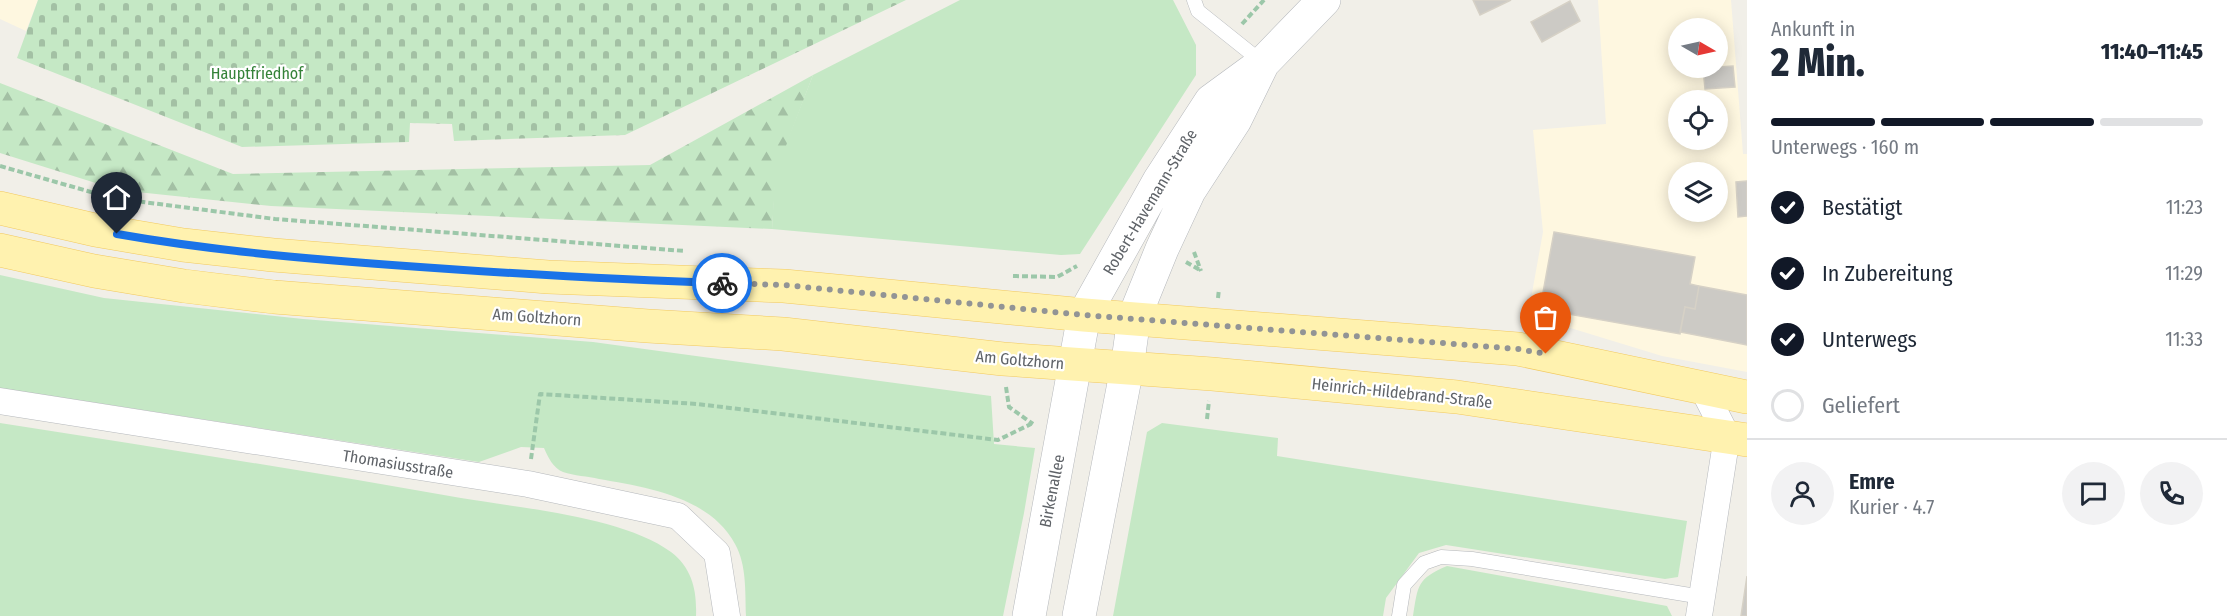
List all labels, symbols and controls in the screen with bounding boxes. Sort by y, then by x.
text: Ankunft in [1771,17,1855,41]
north arrow [1668,18,1728,78]
map controls [1668,18,1728,222]
text: 11:40–11:45 [2101,38,2203,65]
text: 2 Min. [1771,40,1865,86]
park label: Hauptfriedhof [211,64,304,83]
button: locate [1668,90,1728,150]
street label: Robert-Havemann-Straße [1099,126,1201,278]
text: Unterwegs · 160 m [1771,135,1919,159]
button: layers [1668,162,1728,222]
pin [91,172,142,234]
icon: home [100,181,133,214]
icon: check [1771,191,1804,224]
text: Bestätigt [1822,194,1902,221]
text: 11:23 [2166,195,2203,219]
courier [692,253,752,313]
icon: check [1771,257,1804,290]
text: In Zubereitung [1822,260,1953,287]
text: 11:29 [2165,261,2203,285]
icon: bike [706,267,739,300]
pin [1520,292,1571,354]
icon: bag [1529,301,1562,334]
street label: Am Goltzhorn [492,304,582,330]
icon: check [1771,323,1804,356]
text: Unterwegs [1822,326,1917,353]
text: 11:33 [2165,327,2203,351]
street label: Am Goltzhorn [975,347,1065,373]
street label: Heinrich-Hildebrand-Straße [1311,374,1493,412]
text: Geliefert [1822,392,1900,419]
street label: Thomasiusstraße [341,446,455,482]
street label: Birkenallee [1036,453,1068,529]
button: person [1771,462,1834,525]
button: chat [2062,462,2125,525]
button: phone [2140,462,2203,525]
text: Emre [1849,468,1895,495]
text: Kurier · 4.7 [1849,495,1934,519]

